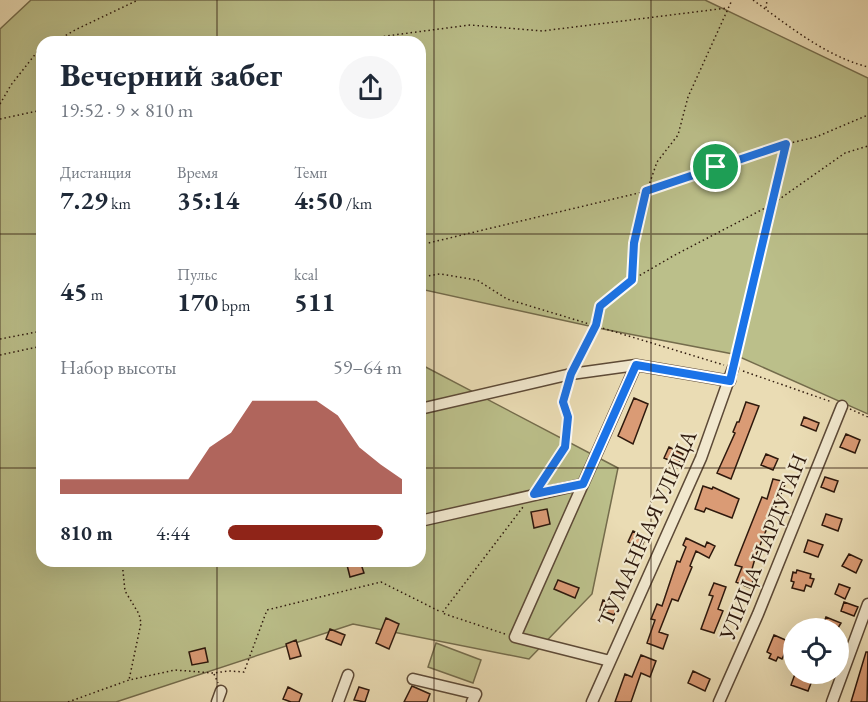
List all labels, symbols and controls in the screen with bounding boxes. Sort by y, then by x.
text: Вечерний забег [60,53,282,96]
button: share [339,56,402,119]
text: 19:52 · 9 × 810 m [60,97,193,123]
pin [690,141,741,192]
icon: arrive [699,150,732,183]
text: Дистанция [60,162,131,183]
text: Время [177,162,218,183]
text: Темп [294,162,327,183]
text: 7.29 [60,183,108,217]
text: 35:14 [177,183,239,217]
text: 4:50 [294,183,343,217]
text: km [108,193,131,214]
text: /km [343,193,372,214]
text: Пульс [177,264,218,285]
text: kcal [294,264,318,285]
text: 45 [60,274,88,308]
text: m [88,284,103,305]
text: 170 [177,285,218,319]
text: 511 [294,285,335,319]
text: bpm [218,295,250,316]
text: Набор высоты [60,354,176,380]
text: 59–64 m [333,354,402,380]
street label: ТУМАННАЯ УЛИЦА [591,425,704,631]
street label: УЛИЦА НАРДУГАН [712,450,814,645]
text: 810 m [60,520,113,546]
text: 4:44 [156,520,190,546]
map controls [783,618,849,684]
button: locate [783,618,849,684]

